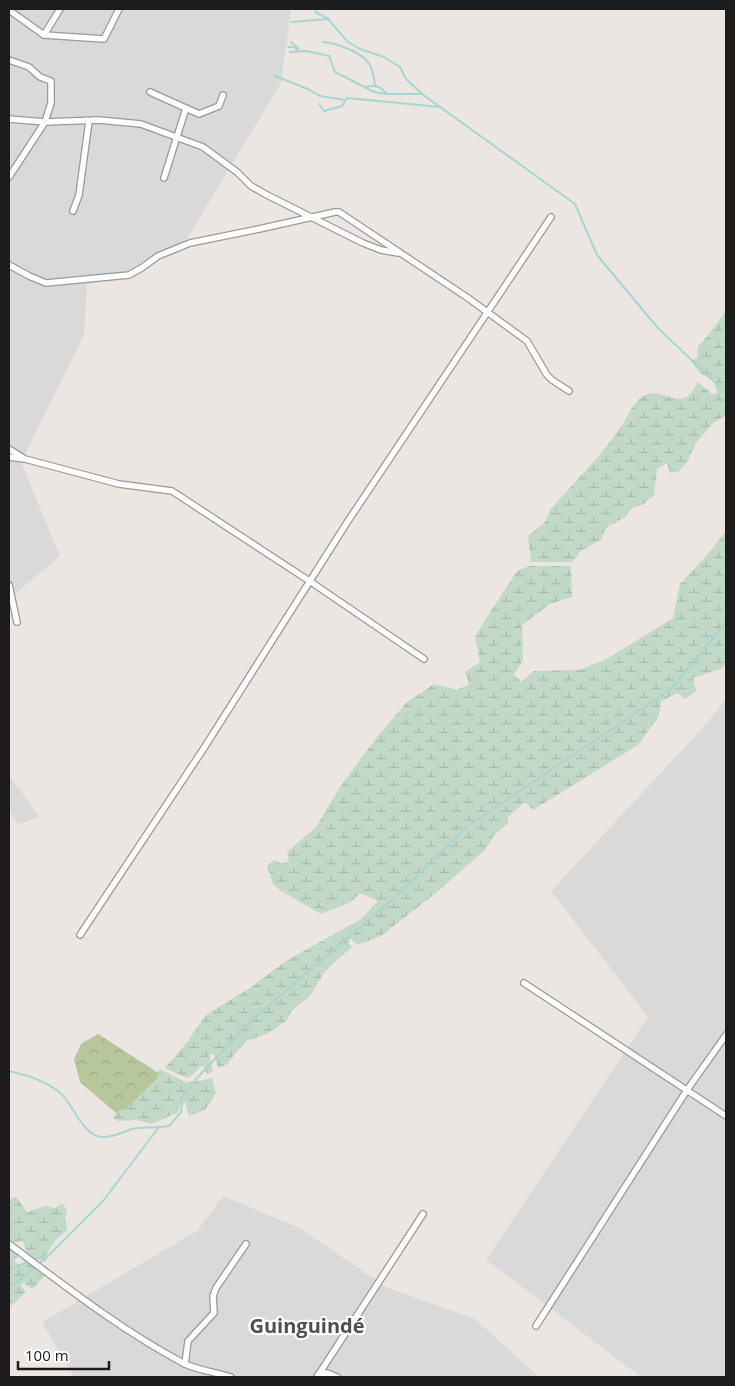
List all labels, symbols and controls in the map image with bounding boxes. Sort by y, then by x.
district label: Guinguindé [249,1312,365,1339]
scale bar [18,1338,109,1370]
text: 100 m [25,1345,69,1365]

